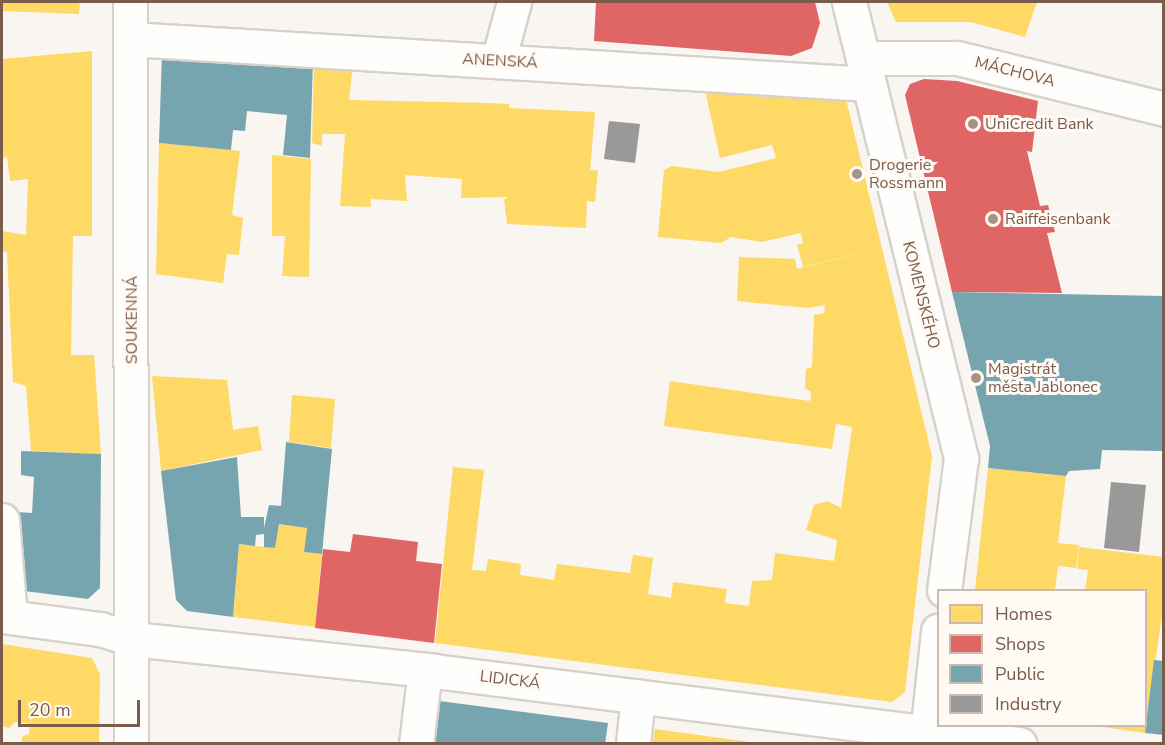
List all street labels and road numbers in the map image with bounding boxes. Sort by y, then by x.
street label: ANENSKÁ [462,49,538,73]
street label: MÁCHOVA [973,53,1057,91]
street label: KOMENSKÉHO [898,239,944,351]
street label: SOUKENNÁ [122,276,142,364]
street label: LIDICKÁ [479,667,541,693]

